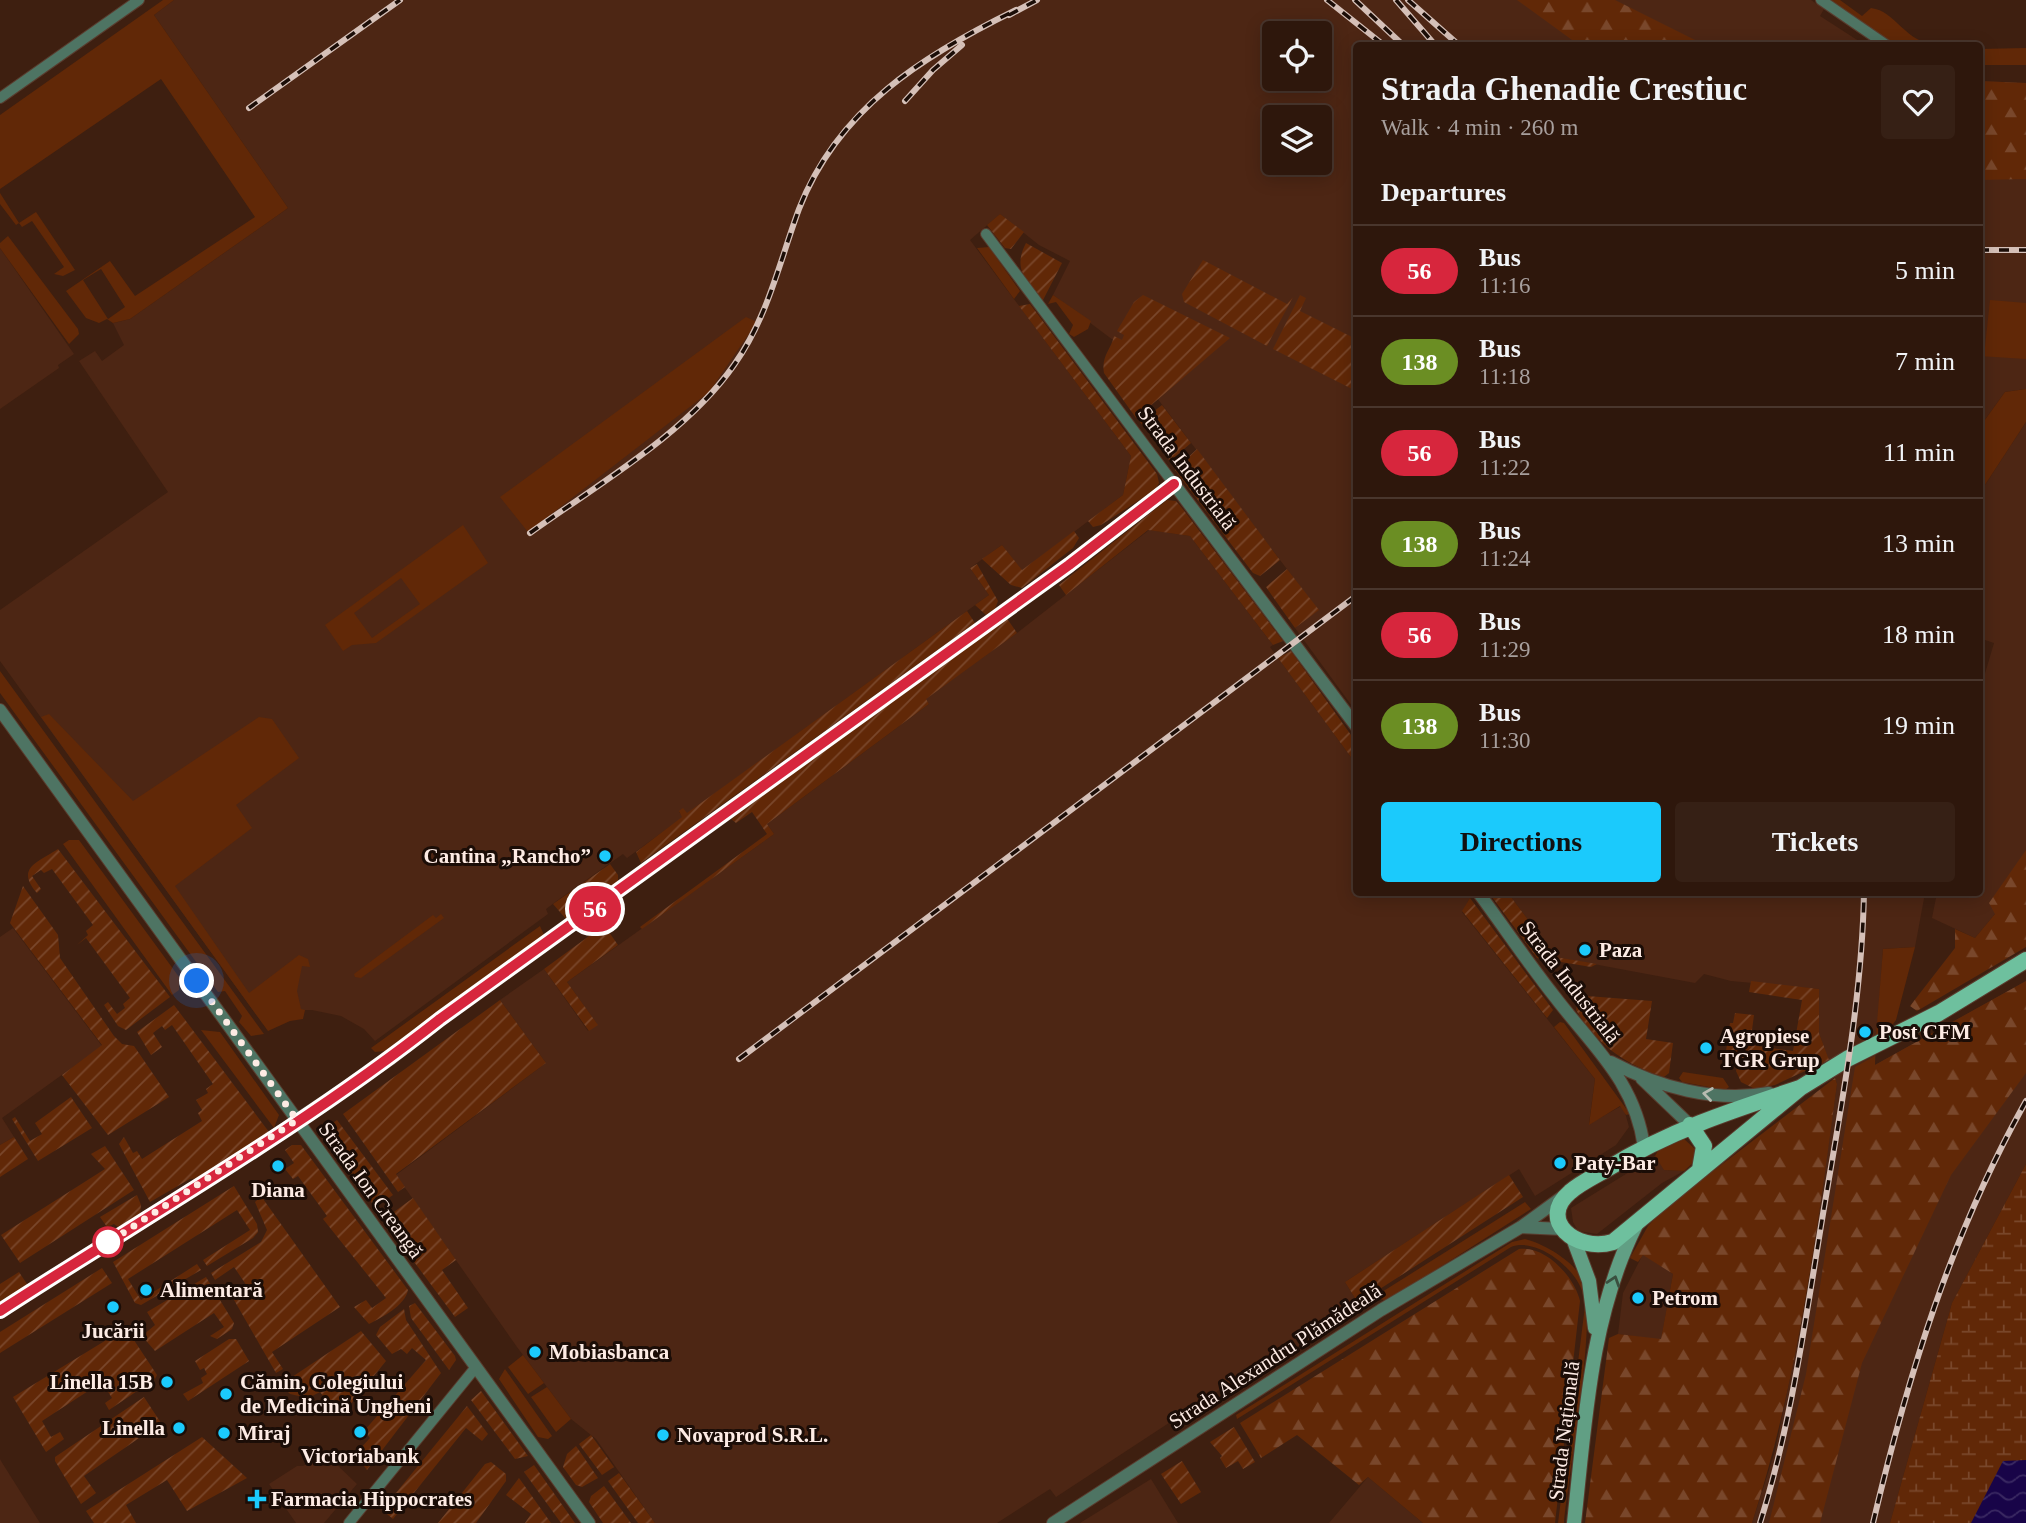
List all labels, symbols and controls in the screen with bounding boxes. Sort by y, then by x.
map controls [1262,21,1332,175]
button: locate [1262,21,1332,91]
button: heart [1881,65,1955,139]
text: Strada Ghenadie Crestiuc [1381,71,1747,107]
button: layers [1262,105,1332,175]
text: Walk · 4 min · 260 m [1381,115,1578,140]
text: Departures [1381,178,1506,207]
text: Bus [1479,243,1521,272]
text: 5 min [1895,256,1955,285]
text: 56 [1408,258,1432,284]
text: 11:16 [1479,273,1531,298]
text: Bus [1479,334,1521,363]
text: 7 min [1895,347,1955,376]
text: 138 [1402,349,1438,375]
text: 11:18 [1479,364,1531,389]
street label: Strada Industrială [1133,401,1242,535]
text: Bus [1479,425,1521,454]
text: 11 min [1883,438,1955,467]
text: 56 [1408,440,1432,466]
text: 11:22 [1479,455,1531,480]
text: Bus [1479,516,1521,545]
text: 13 min [1882,529,1955,558]
text: 138 [1402,531,1438,557]
text: 11:24 [1479,546,1531,571]
text: Bus [1479,607,1521,636]
text: 18 min [1882,620,1955,649]
text: 56 [1408,622,1432,648]
text: 11:29 [1479,637,1531,662]
text: Bus [1479,698,1521,727]
text: 19 min [1882,711,1955,740]
text: 138 [1402,713,1438,739]
text: 11:30 [1479,728,1531,753]
button: Directions [1381,802,1661,882]
button: Tickets [1675,802,1955,882]
place label: Cantina „Rancho” [424,844,591,868]
marker: Cantina „Rancho” [597,848,613,864]
line badge: 56 [564,886,626,932]
text: 56 [583,896,607,922]
street label: Strada Industrială [1515,916,1626,1049]
place label: Paza [1599,938,1643,962]
marker: Paza [1577,942,1593,958]
your location [179,963,214,998]
place label: Post CFM [1879,1020,1971,1044]
place label: Agropiese TGR Grup [1720,1024,1820,1072]
marker: Post CFM [1857,1024,1873,1040]
marker: Agropiese TGR Grup [1698,1040,1714,1056]
one-way arrow [1702,1086,1714,1101]
street label: Strada Ion Creangă [314,1117,429,1263]
place label: Paty-Bar [1574,1151,1656,1175]
marker: Paty-Bar [1552,1155,1568,1171]
marker: Diana [270,1158,286,1174]
place label: Diana [251,1178,305,1202]
unlabelled marker [93,1227,123,1257]
one-way arrow [1606,1276,1620,1288]
place label: Alimentară [160,1278,263,1302]
street label: Strada Alexandru Plămădeală [1164,1278,1386,1434]
marker: Alimentară [138,1282,154,1298]
place label: Petrom [1652,1286,1719,1310]
marker: Petrom [1630,1290,1646,1306]
marker: Jucării [105,1299,121,1315]
place label: Jucării [82,1319,145,1343]
place label: Mobiasbanca [549,1340,670,1364]
marker: Mobiasbanca [527,1344,543,1360]
street label: Strada Națională [1544,1359,1585,1502]
place label: Linella 15B [50,1370,153,1394]
place label: Cămin, Colegiului de Medicină Ungheni [240,1370,432,1418]
marker: Linella 15B [159,1374,175,1390]
marker: Cămin, Colegiului de Medicină Ungheni [218,1386,234,1402]
place label: Linella [102,1416,165,1440]
marker: Linella [171,1420,187,1436]
place label: Miraj [238,1421,290,1445]
place label: Novaprod S.R.L. [677,1423,828,1447]
marker: Victoriabank [352,1424,368,1440]
marker: Miraj [216,1425,232,1441]
marker: Novaprod S.R.L. [655,1427,671,1443]
place label: Victoriabank [301,1444,419,1468]
place label: Farmacia Hippocrates [271,1487,472,1511]
marker: Farmacia Hippocrates [249,1491,265,1507]

